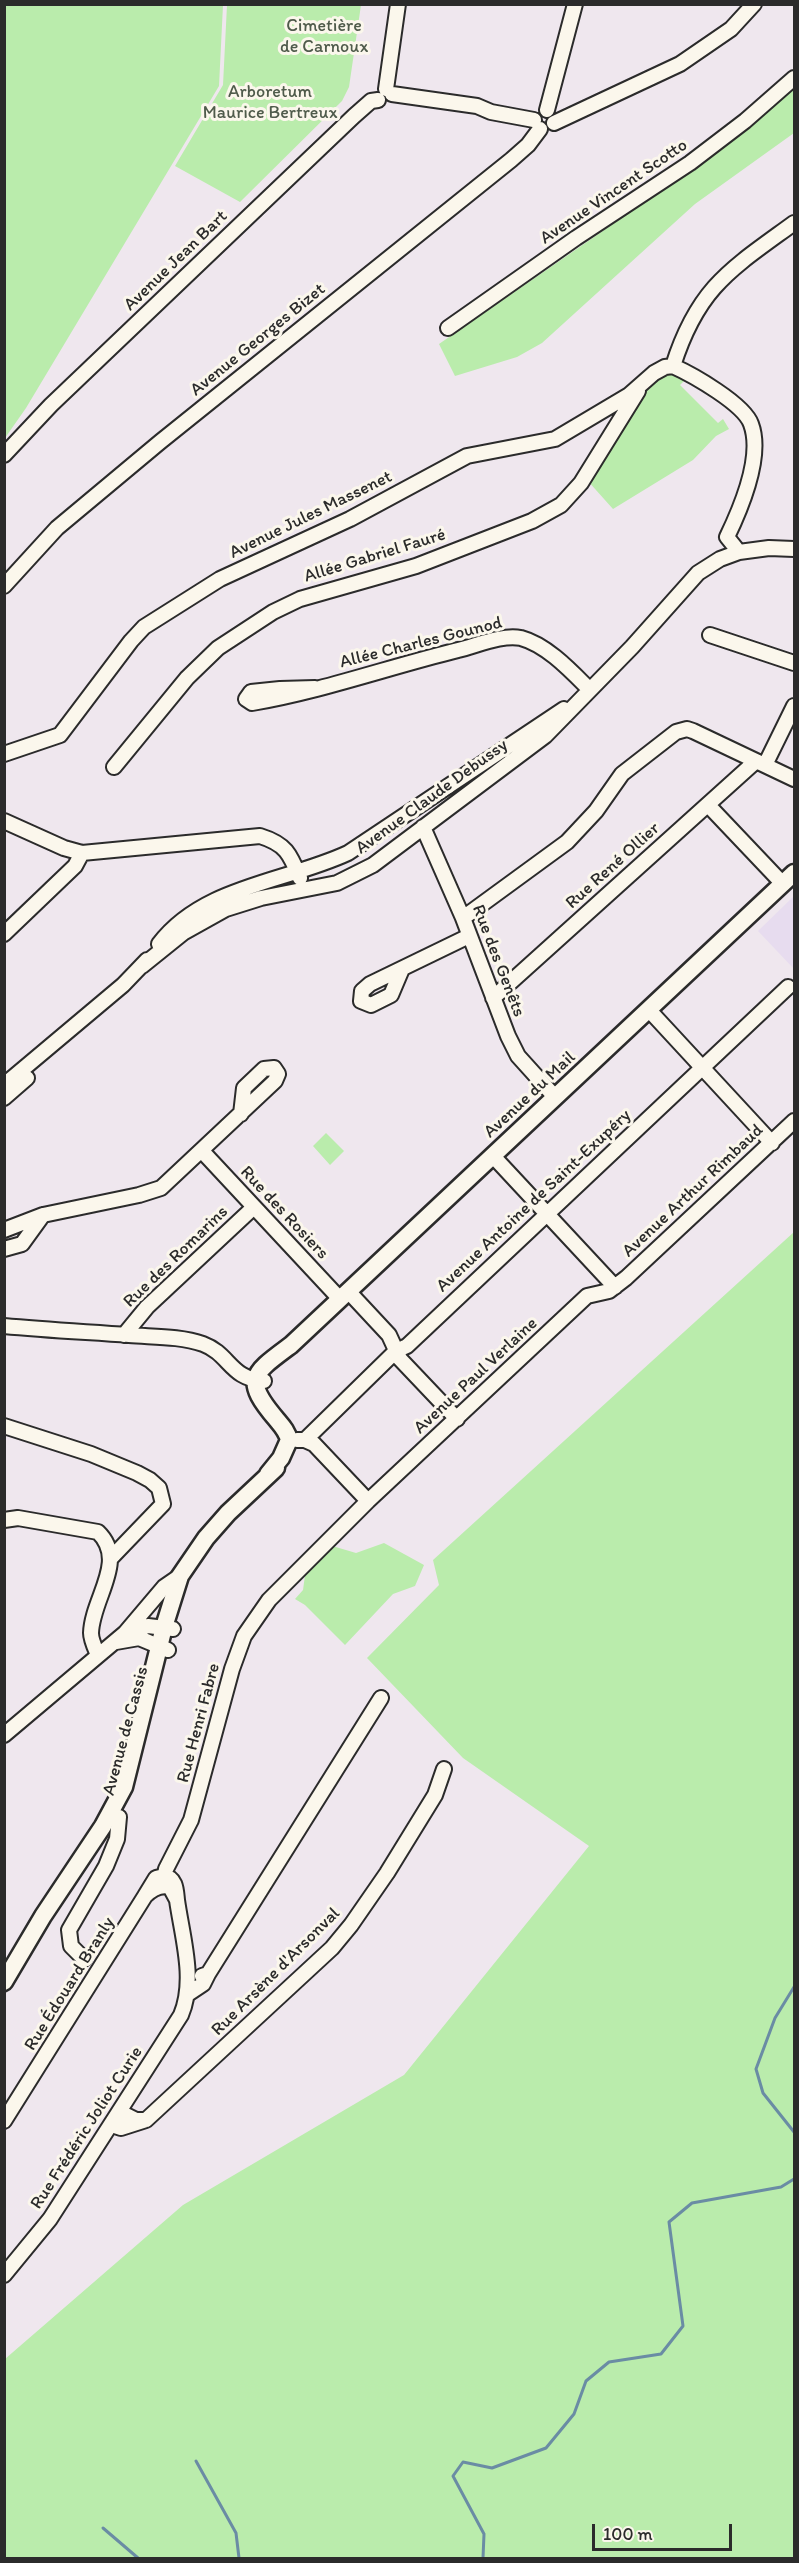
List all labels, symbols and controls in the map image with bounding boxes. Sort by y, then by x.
park label: Cimetière de Carnoux [280,15,368,57]
park label: Arboretum Maurice Bertreux [203,81,337,124]
street label: Avenue Vincent Scotto [536,135,692,249]
street label: Avenue Jean Bart [120,206,232,316]
street label: Avenue Georges Bizet [186,279,330,401]
street label: Avenue Jules Massenet [226,466,396,564]
street label: Allée Gabriel Fauré [302,524,448,588]
street label: Allée Charles Gounod [338,612,504,674]
street label: Avenue Claude Debussy [352,735,512,859]
street label: Rue René Ollier [562,818,664,914]
street label: Rue des Genêts [467,902,529,1020]
street label: Avenue du Mail [480,1047,580,1143]
street label: Avenue Antoine de Saint-Exupéry [432,1105,636,1297]
street label: Avenue Arthur Rimbaud [618,1120,768,1262]
street label: Rue des Rosiers [235,1162,333,1264]
street label: Rue des Romarins [119,1201,233,1313]
street label: Avenue Paul Verlaine [410,1313,542,1439]
street label: Rue Henri Fabre [173,1661,225,1785]
street label: Avenue de Cassis [98,1664,154,1798]
street label: Rue Arsène d'Arsonval [207,1903,345,2041]
street label: Rue Édouard Branly [20,1913,120,2055]
street label: Rue Frédéric Joliot Curie [26,2043,148,2213]
scale bar [595,2512,734,2550]
text: 100 m [603,2523,653,2545]

